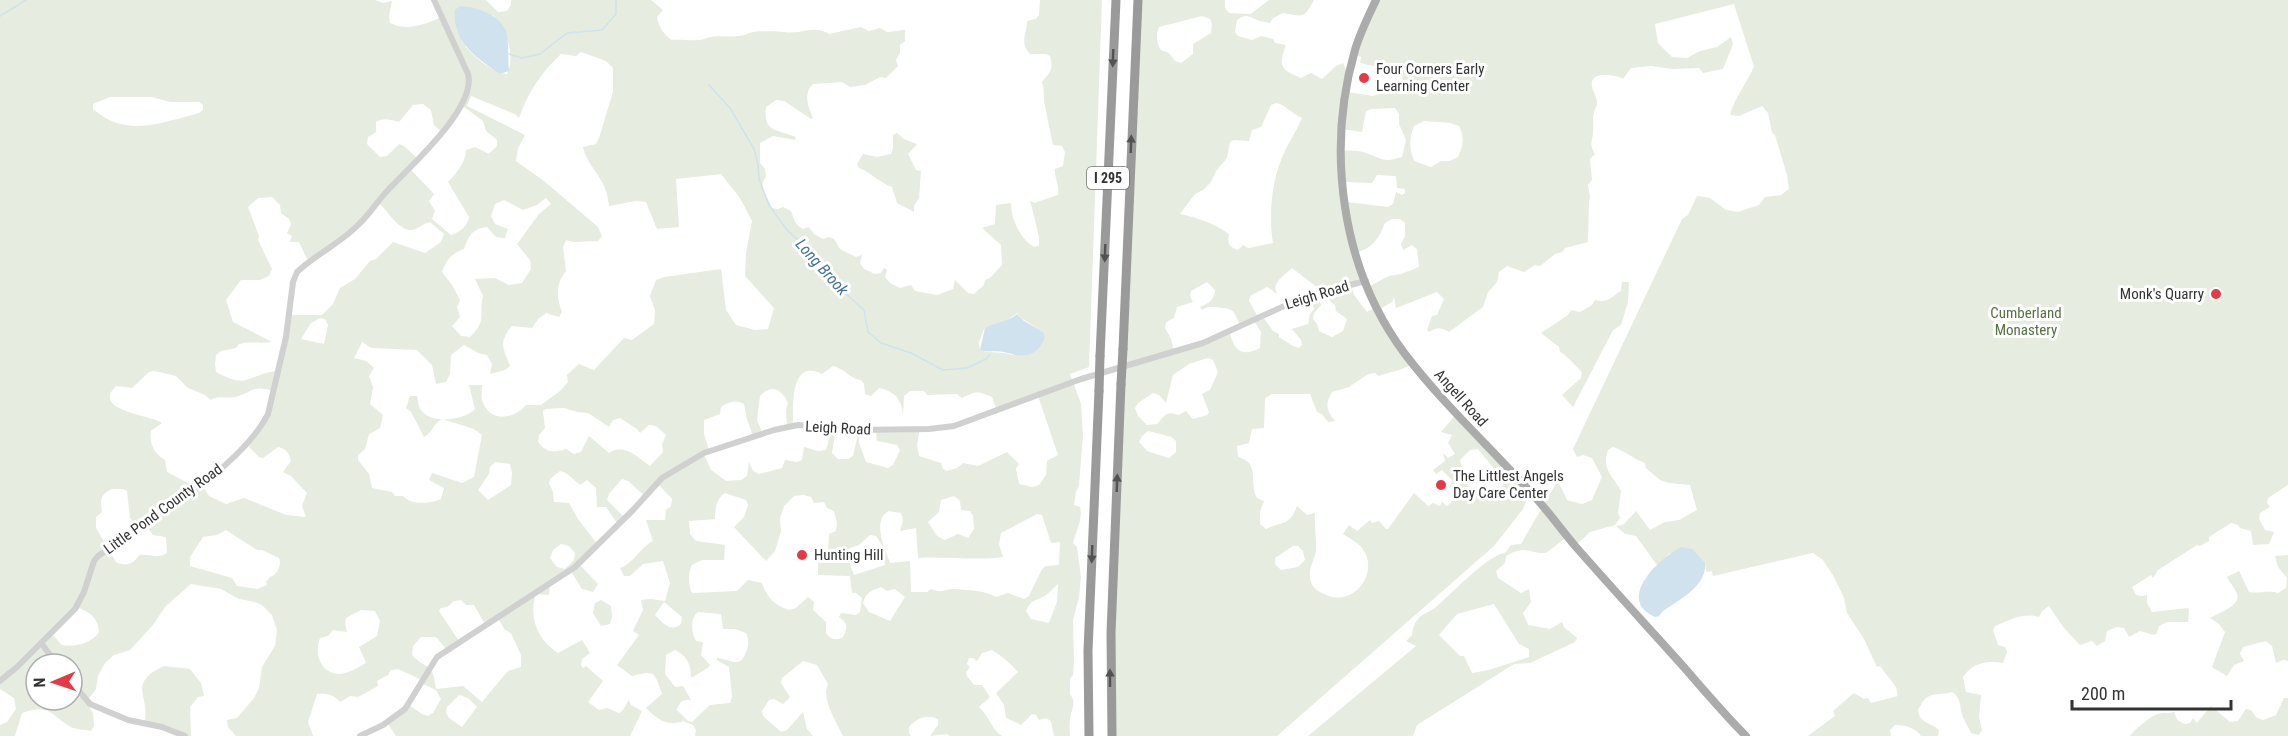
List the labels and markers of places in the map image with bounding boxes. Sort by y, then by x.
place label: Four Corners Early Learning Center [1376,60,1485,95]
marker: Four Corners Early Learning Center [1357,71,1371,85]
place label: Monk's Quarry [2120,285,2204,303]
marker: Monk's Quarry [2209,287,2223,301]
place label: The Littlest Angels Day Care Center [1453,467,1564,502]
marker: The Littlest Angels Day Care Center [1434,478,1448,492]
place label: Hunting Hill [814,546,883,564]
marker: Hunting Hill [795,548,809,562]

